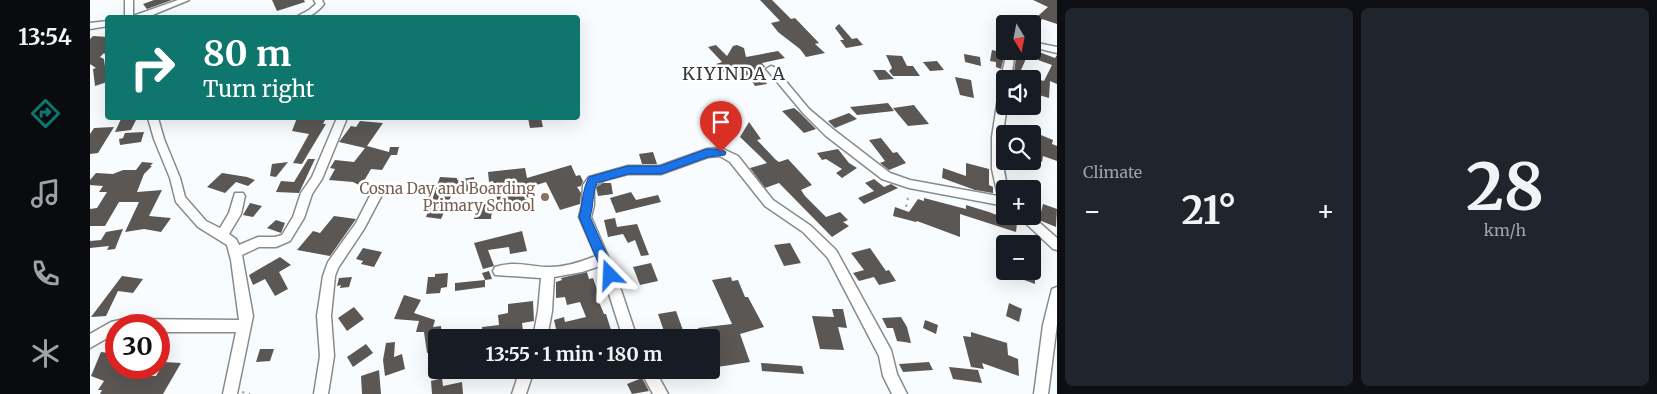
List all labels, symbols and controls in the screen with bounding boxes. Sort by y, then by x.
north arrow [996,15,1041,60]
map controls [996,15,1041,280]
text: 13:54 [18,23,72,51]
text: 80 m [203,32,291,76]
icon: right [120,35,185,100]
district label: KIYINDA A [682,62,786,85]
button: sound [996,70,1041,115]
text: Turn right [203,75,314,103]
icon: directions [28,96,63,131]
pin [700,101,742,152]
icon: arrive [707,108,735,136]
button: search [996,125,1041,170]
text: 28 [1466,146,1544,228]
text: Climate [1083,162,1142,182]
icon: music [28,176,63,211]
place label: Cosna Day and Boarding Primary School [359,179,535,215]
button: + [996,180,1041,225]
text: 21° [1182,187,1236,234]
marker: Cosna Day and Boarding Primary School [539,191,551,203]
text: − [1083,193,1102,229]
text: + [1316,193,1335,229]
text: km/h [1484,220,1526,240]
button: − [996,235,1041,280]
position arrow [583,248,635,300]
icon: phone [28,256,63,291]
speed limit sign: 30 [105,314,170,379]
icon: climate [28,336,63,371]
text: 13:55 · 1 min · 180 m [486,342,662,366]

